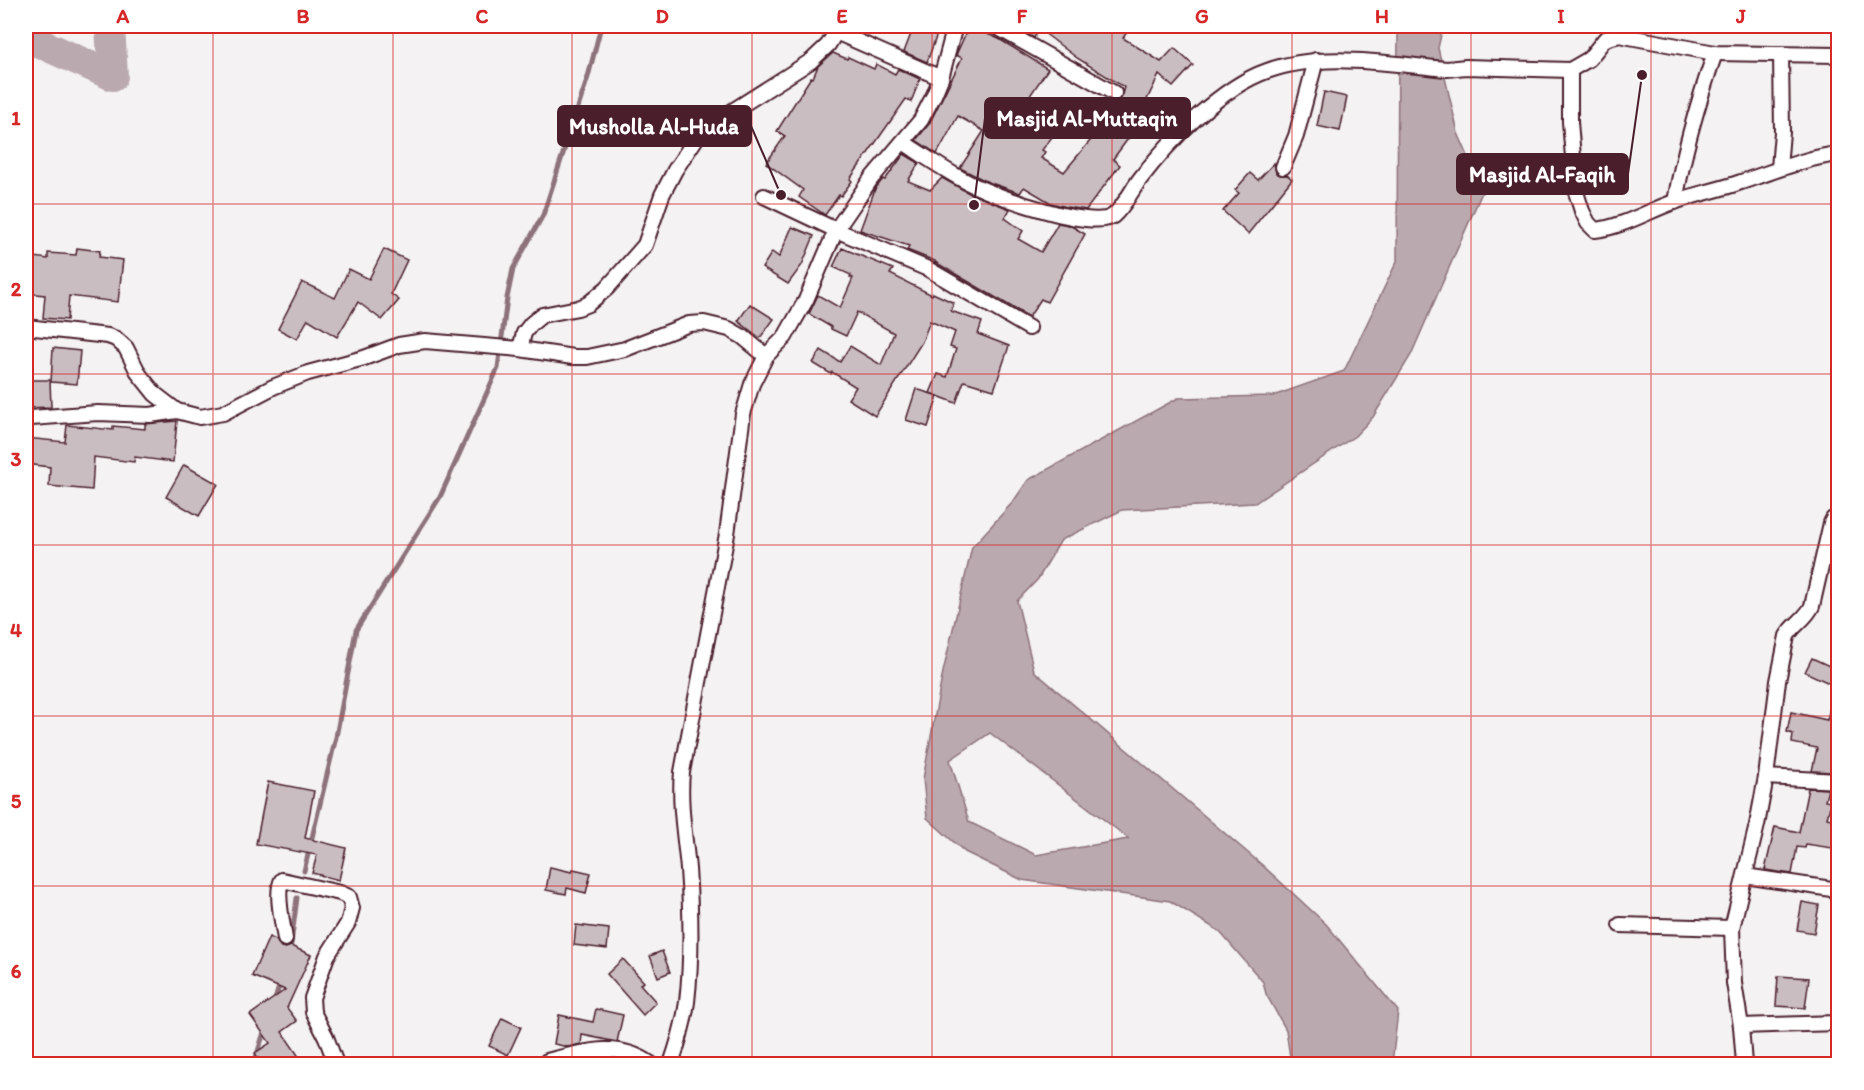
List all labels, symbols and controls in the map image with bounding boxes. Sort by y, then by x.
text: A [116,4,130,28]
text: B [297,4,310,28]
text: C [476,4,489,28]
text: D [655,4,669,28]
text: E [836,4,848,28]
text: F [1017,4,1028,28]
text: G [1195,4,1209,28]
text: H [1375,4,1389,28]
text: I [1557,4,1565,28]
text: J [1735,4,1746,28]
callout: Masjid Al-Muttaqin [985,98,1190,138]
text: Masjid Al-Muttaqin [997,105,1178,132]
text: 1 [11,106,21,130]
callout: Musholla Al-Huda [558,106,751,146]
text: Musholla Al-Huda [569,113,739,140]
callout: Masjid Al-Faqih [1457,154,1628,194]
text: Masjid Al-Faqih [1469,161,1615,188]
text: 2 [11,277,22,301]
text: 3 [11,447,22,471]
text: 4 [10,618,22,642]
text: 5 [11,789,22,813]
text: 6 [11,959,22,983]

